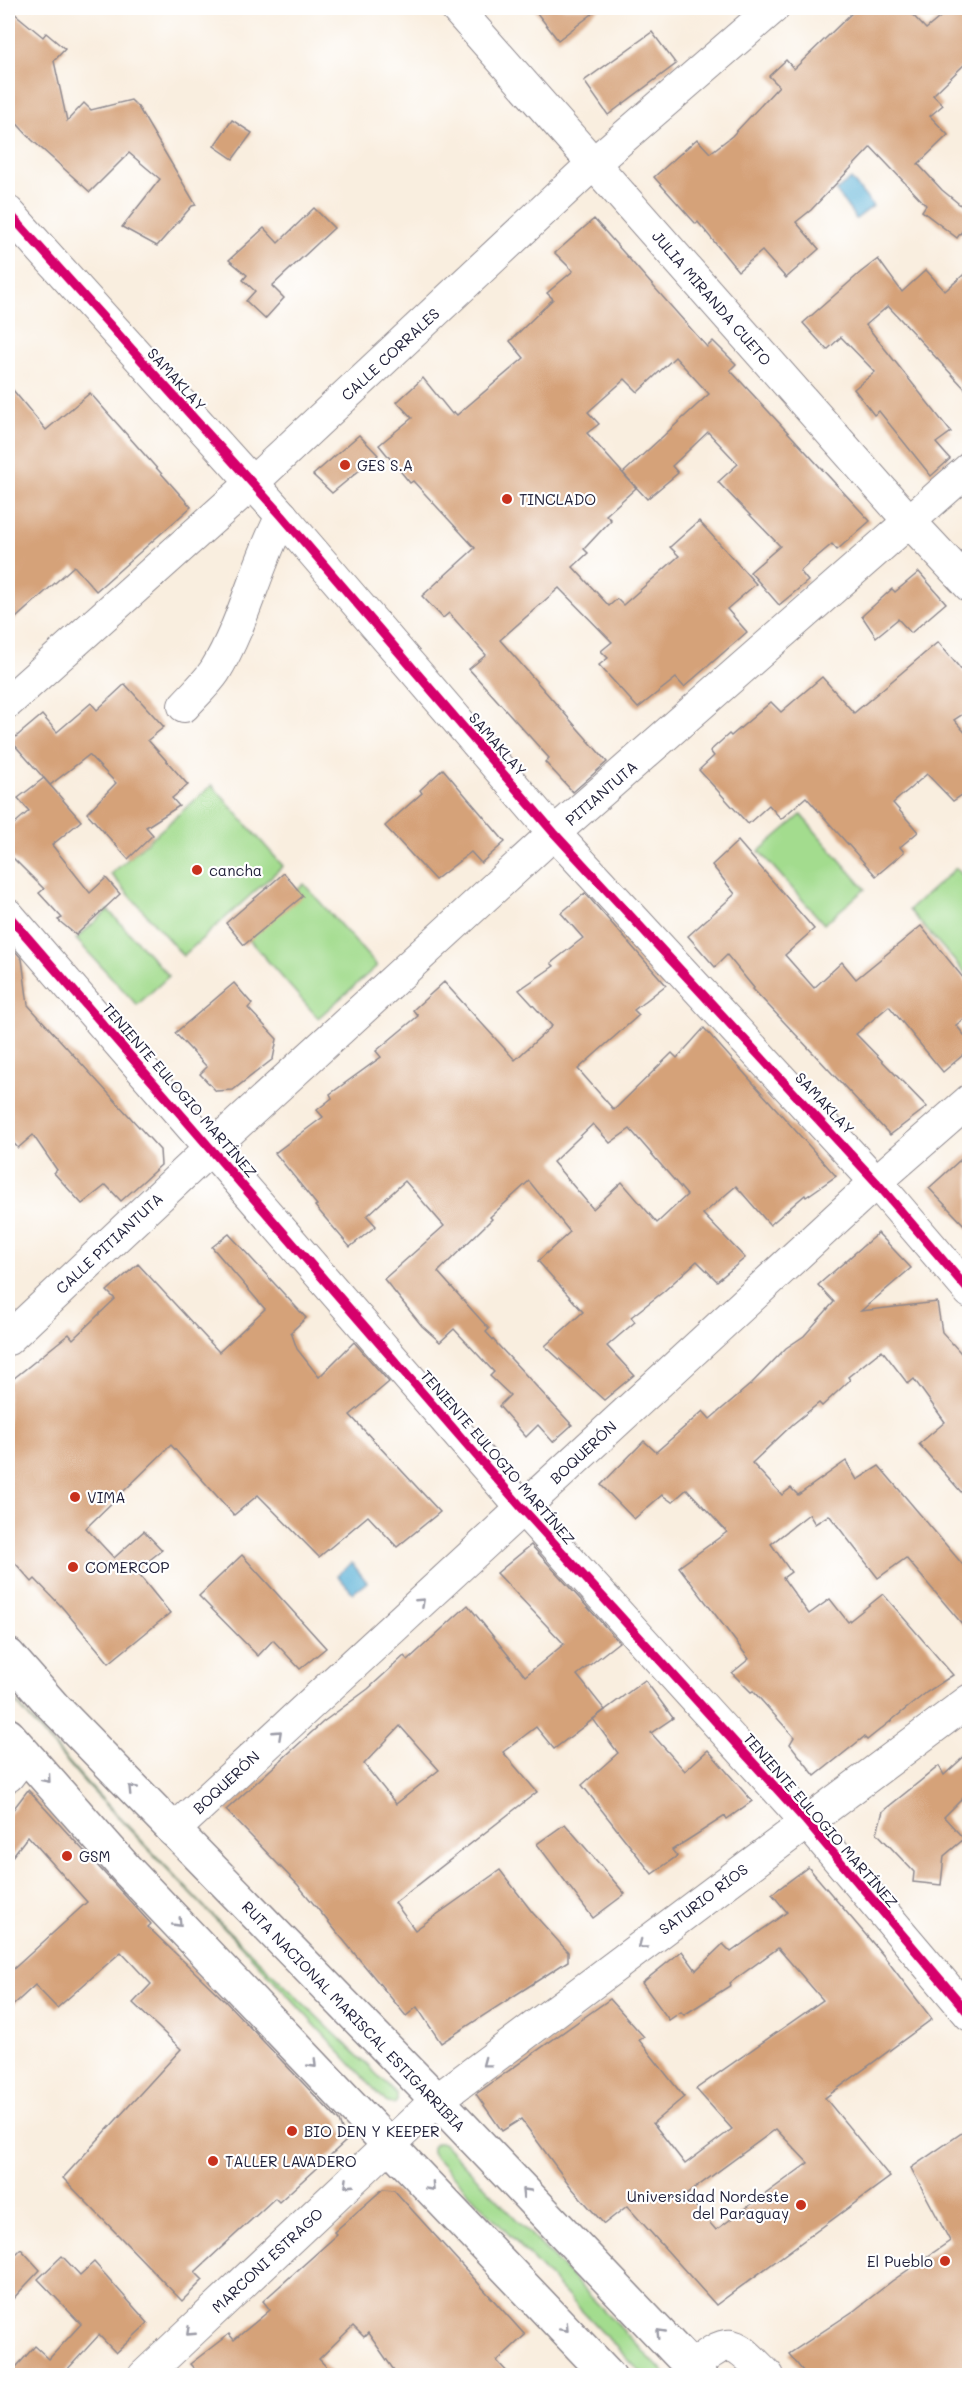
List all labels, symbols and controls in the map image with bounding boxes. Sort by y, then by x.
street label: JULIA MIRANDA CUETO [648,226,776,370]
street label: CALLE CORRALES [337,303,443,405]
street label: SAMAKLAY [143,343,211,415]
place label: GES S.A [357,455,413,475]
marker: GES S.A [338,458,352,472]
place label: TINCLADO [519,489,596,509]
marker: TINCLADO [500,492,514,506]
street label: SAMAKLAY [465,708,531,780]
street label: PITIANTUTA [561,756,641,830]
place label: cancha [209,860,262,880]
marker: cancha [190,863,204,877]
street label: TENIENTE EULOGIO MARTÍNEZ [99,998,261,1182]
street label: SAMAKLAY [791,1068,859,1138]
street label: CALLE PITIANTUTA [51,1188,167,1298]
street label: TENIENTE EULOGIO MARTÍNEZ [417,1365,579,1549]
street label: BOQUERÓN [545,1416,621,1488]
place label: VIMA [87,1487,126,1507]
marker: VIMA [68,1490,82,1504]
place label: COMERCOP [85,1557,170,1577]
marker: COMERCOP [66,1560,80,1574]
one-way arrow [414,1598,424,1609]
street label: TENIENTE EULOGIO MARTÍNEZ [740,1728,902,1912]
one-way arrow [270,1731,281,1742]
street label: BOQUERÓN [188,1746,264,1818]
one-way arrow [40,1772,51,1783]
one-way arrow [129,1785,140,1796]
place label: GSM [79,1846,111,1866]
marker: GSM [60,1849,74,1863]
street label: SATURIO RÍOS [654,1859,752,1939]
street label: RUTA NACIONAL MARISCAL ESTIGARRIBIA [238,1896,470,2136]
one-way arrow [171,1916,182,1927]
one-way arrow [637,1938,648,1949]
one-way arrow [482,2055,493,2066]
one-way arrow [306,2057,317,2067]
place label: BIO DEN Y KEEPER [304,2121,440,2141]
marker: BIO DEN Y KEEPER [285,2124,299,2138]
place label: TALLER LAVADERO [225,2151,357,2171]
marker: TALLER LAVADERO [206,2154,220,2168]
one-way arrow [344,2177,355,2188]
one-way arrow [424,2180,435,2190]
place label: Universidad Nordeste del Paraguay [627,2186,789,2223]
one-way arrow [521,2189,532,2199]
marker: Universidad Nordeste del Paraguay [794,2198,808,2212]
street label: MARCONI ESTRAGO [207,2203,327,2317]
place label: El Pueblo [867,2251,933,2271]
marker: El Pueblo [938,2254,952,2268]
one-way arrow [558,2322,569,2332]
one-way arrow [187,2325,197,2336]
one-way arrow [656,2330,667,2341]

